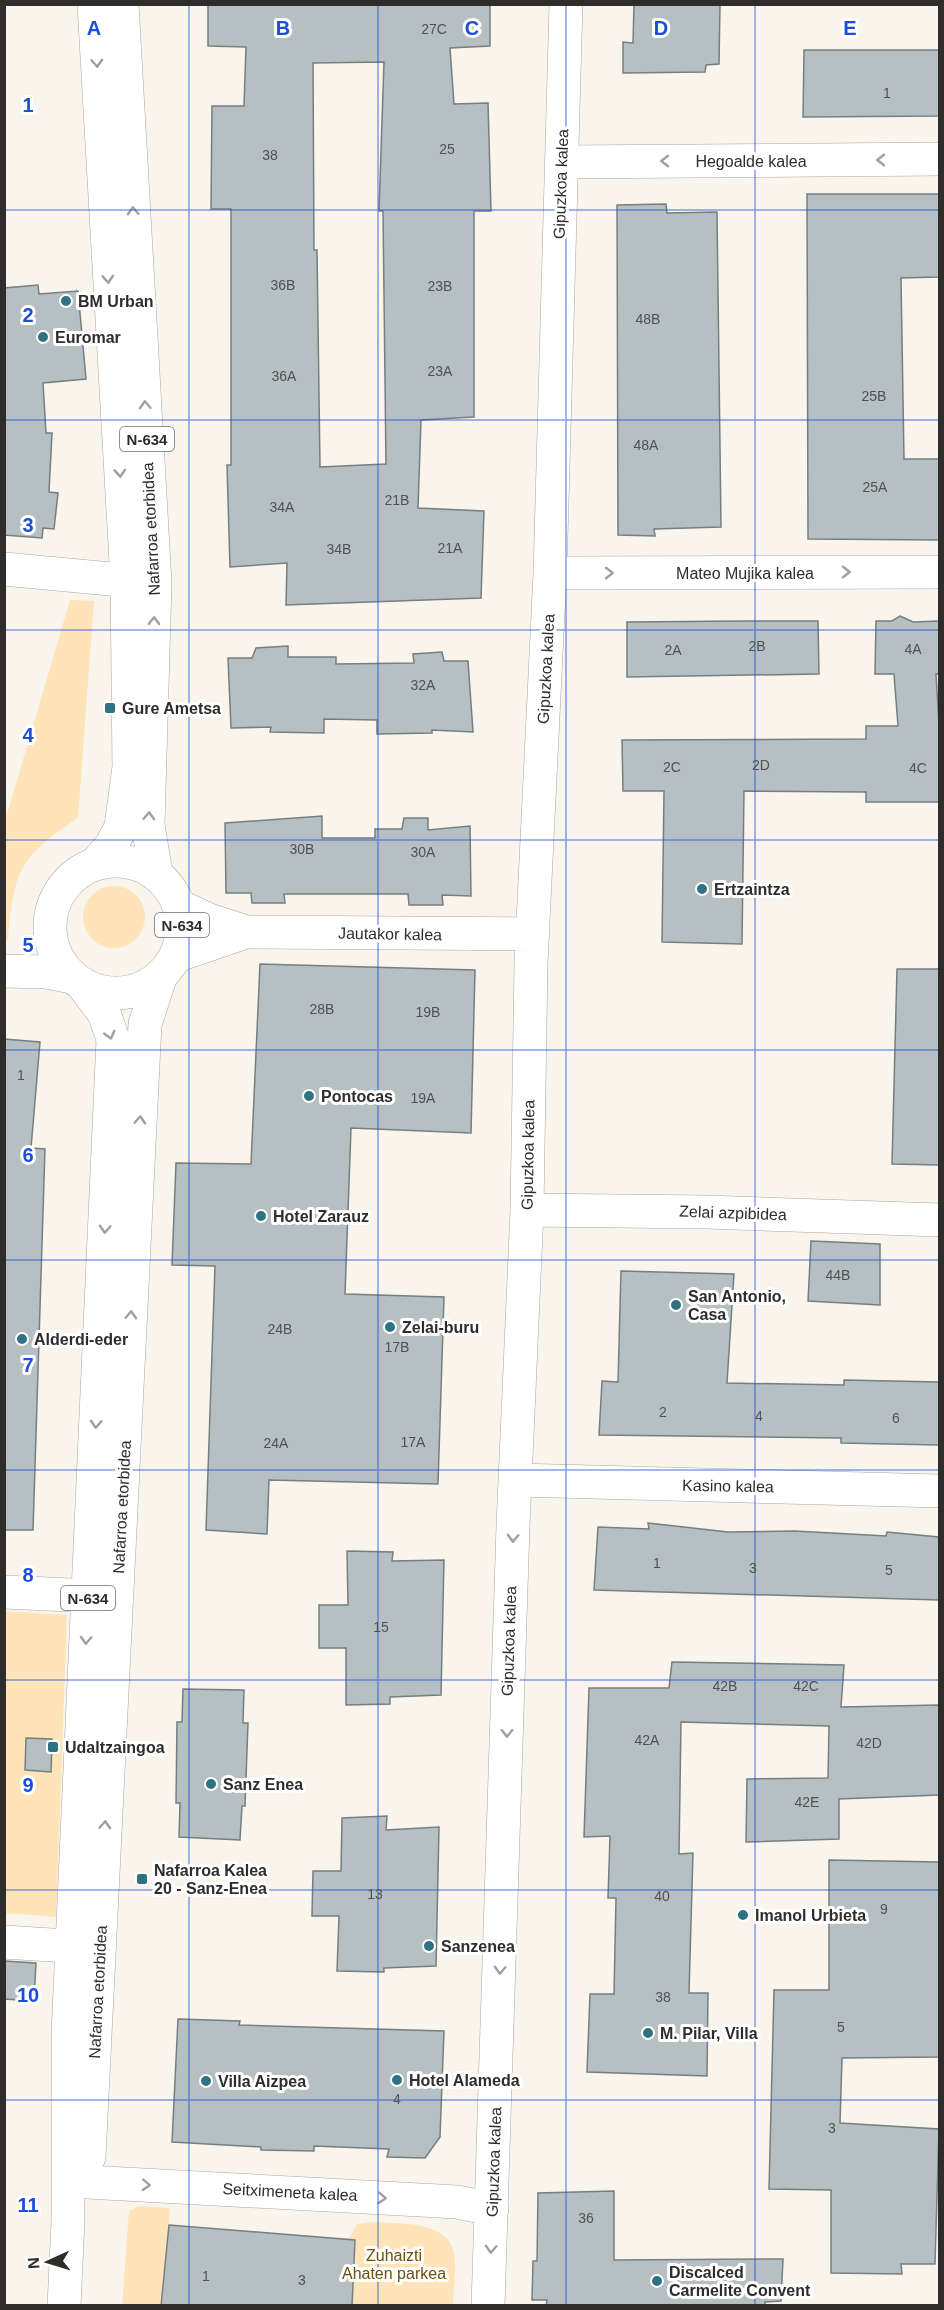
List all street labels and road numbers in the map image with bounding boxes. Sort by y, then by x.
street label: Gipuzkoa kalea [551,128,571,239]
street label: Hegoalde kalea [695,153,807,170]
road number: N-634 [120,427,174,451]
street label: Nafarroa etorbidea [139,462,163,596]
street label: Mateo Mujika kalea [676,565,814,582]
street label: Gipuzkoa kalea [535,613,557,725]
road number: N-634 [155,913,209,937]
street label: Jautakor kalea [338,925,442,943]
street label: Gipuzkoa kalea [519,1100,537,1210]
street label: Zelai azpibidea [679,1203,787,1223]
street label: Nafarroa etorbidea [110,1440,134,1574]
street label: Kasino kalea [682,1477,774,1495]
street label: Gipuzkoa kalea [499,1585,519,1696]
road number: N-634 [61,1586,115,1610]
street label: Nafarroa etorbidea [86,1925,110,2059]
street label: Gipuzkoa kalea [484,2106,504,2217]
street label: Seitximeneta kalea [222,2180,358,2204]

